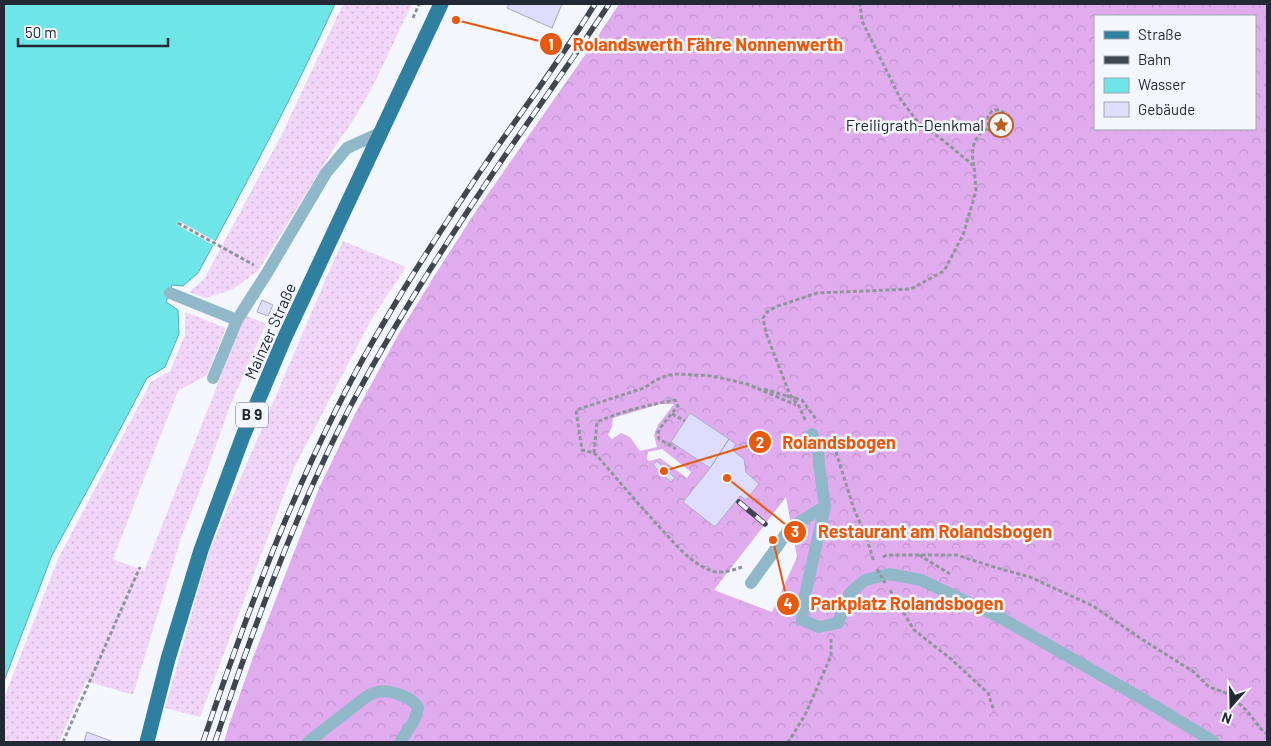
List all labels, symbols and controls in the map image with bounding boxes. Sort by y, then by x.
scale bar [18,15,168,47]
legend [1094,15,1256,130]
text: 50 m [25,23,57,41]
text: Straße [1138,25,1182,43]
callout: Rolandswerth Fähre Nonnenwerth [538,28,853,61]
text: Rolandswerth Fähre Nonnenwerth [573,33,843,55]
text: 1 [548,35,554,53]
text: Bahn [1138,50,1171,68]
text: Wasser [1138,75,1186,93]
text: Gebäude [1138,100,1195,118]
place icon: Freiligrath-Denkmal [988,112,1014,138]
place label: Freiligrath-Denkmal [846,115,984,134]
street label: Mainzer Straße [240,280,299,382]
road number: B 9 [236,402,268,428]
callout: Rolandsbogen [748,426,906,459]
text: Rolandsbogen [782,431,896,453]
text: 2 [756,433,764,451]
callout: Restaurant am Rolandsbogen [783,516,1062,549]
text: Restaurant am Rolandsbogen [818,520,1052,542]
text: 3 [791,522,799,540]
callout: Parkplatz Rolandsbogen [776,588,1014,621]
text: Parkplatz Rolandsbogen [811,592,1003,614]
text: 4 [783,594,793,612]
north arrow [1206,681,1256,731]
text: N [1219,709,1234,728]

